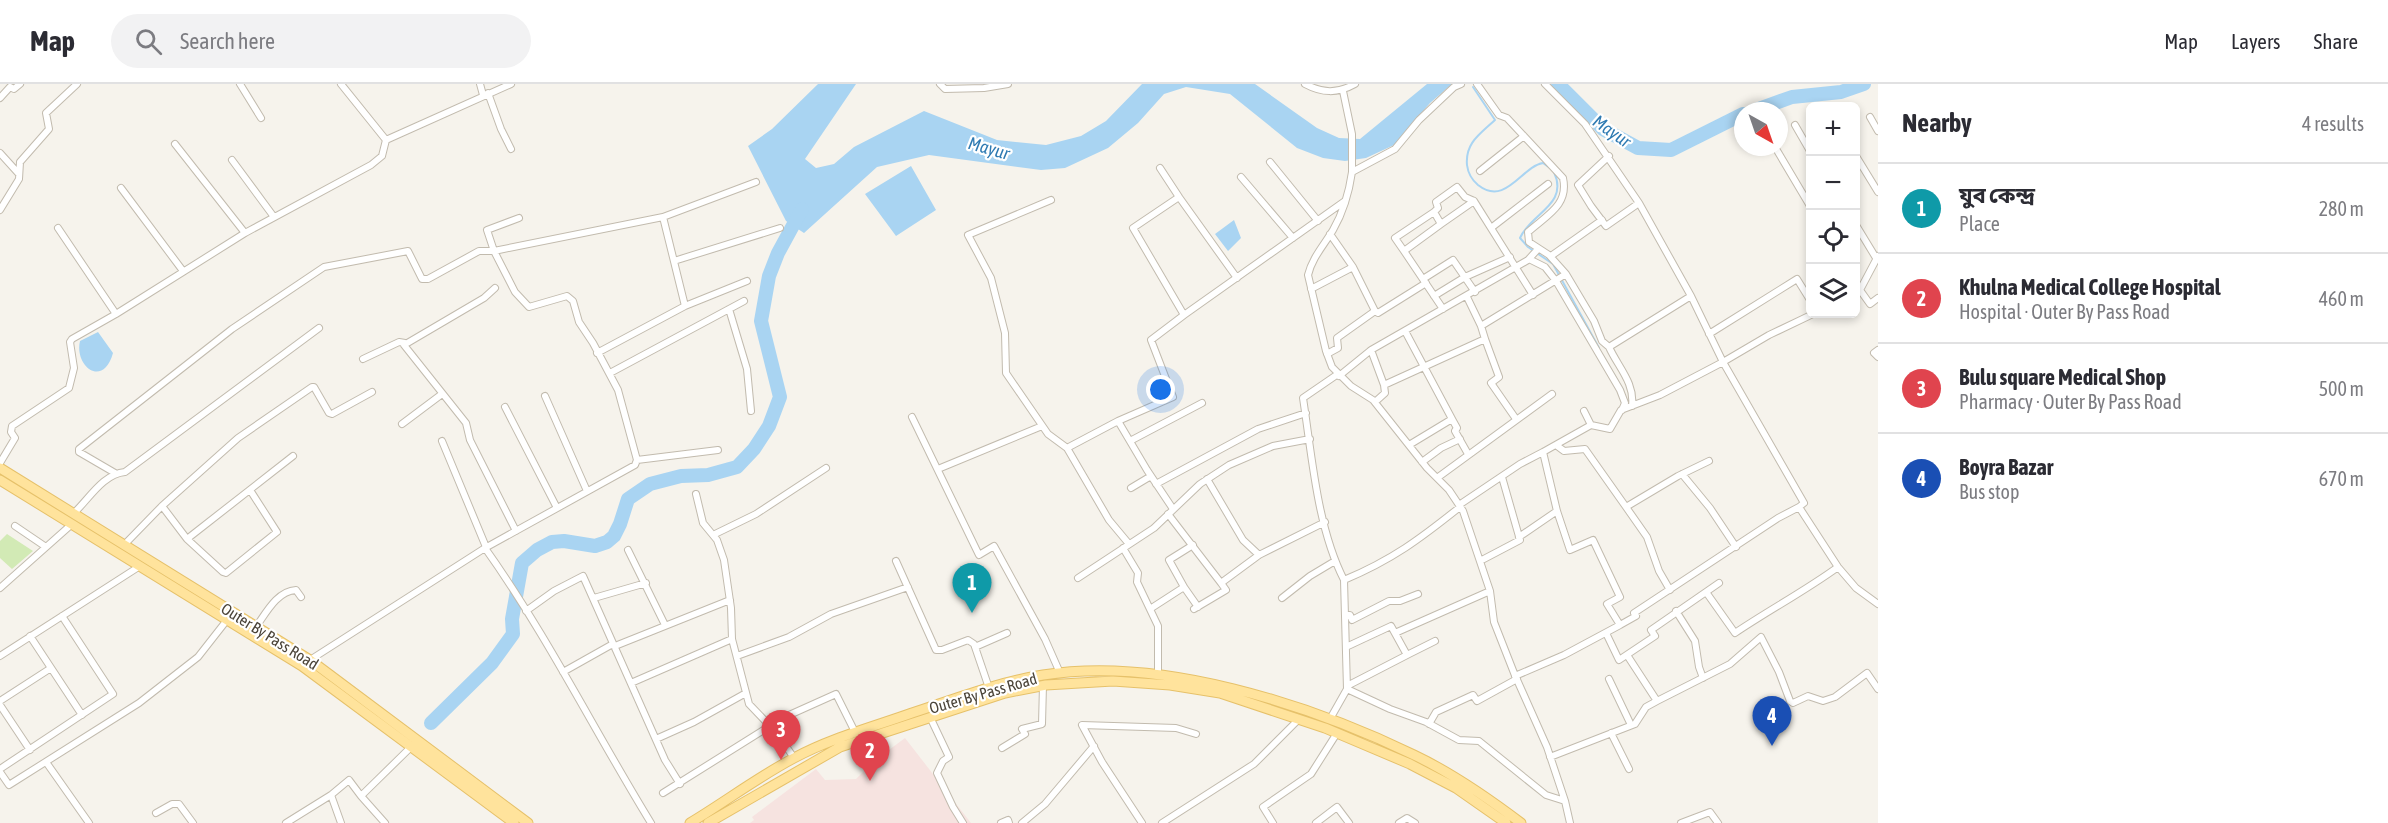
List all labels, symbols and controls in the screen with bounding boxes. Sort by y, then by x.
search box [111,14,531,68]
text: Map [30,25,75,57]
icon: search [132,25,165,58]
text: Search here [180,28,275,54]
text: Map [2164,29,2198,53]
text: Layers [2231,29,2281,53]
text: Share [2314,29,2358,53]
north arrow [1734,102,1788,156]
map controls [1806,102,1860,318]
button: + [1806,102,1860,156]
text: Nearby [1902,108,1972,138]
water label: Mayur [1589,110,1636,152]
text: 4 results [2302,112,2364,135]
water label: Mayur [966,132,1013,164]
button: − [1806,156,1860,210]
text: যুব কেন্দ্র [1959,182,2035,208]
text: 1 [1917,197,1926,220]
text: 280 m [2319,197,2364,220]
button: locate [1806,210,1860,264]
text: Place [1959,212,2000,235]
button: layers [1806,264,1860,318]
text: Khulna Medical College Hospital [1959,274,2221,300]
text: 2 [1917,287,1926,310]
text: 460 m [2319,287,2364,310]
text: Hospital · Outer By Pass Road [1959,300,2170,323]
text: Bulu square Medical Shop [1959,364,2166,390]
your location [1146,375,1175,404]
text: 3 [1917,377,1926,400]
text: 500 m [2319,377,2364,400]
text: Pharmacy · Outer By Pass Road [1959,390,2182,413]
text: Boyra Bazar [1959,454,2053,480]
text: 4 [1917,467,1926,490]
text: 670 m [2319,467,2364,490]
text: Bus stop [1959,480,2019,503]
pin: 1 [952,564,992,613]
street label: Outer By Pass Road [218,599,322,674]
street label: Outer By Pass Road [927,669,1039,718]
pin: 4 [1752,696,1792,746]
pin: 3 [762,710,800,760]
pin: 2 [850,732,890,781]

